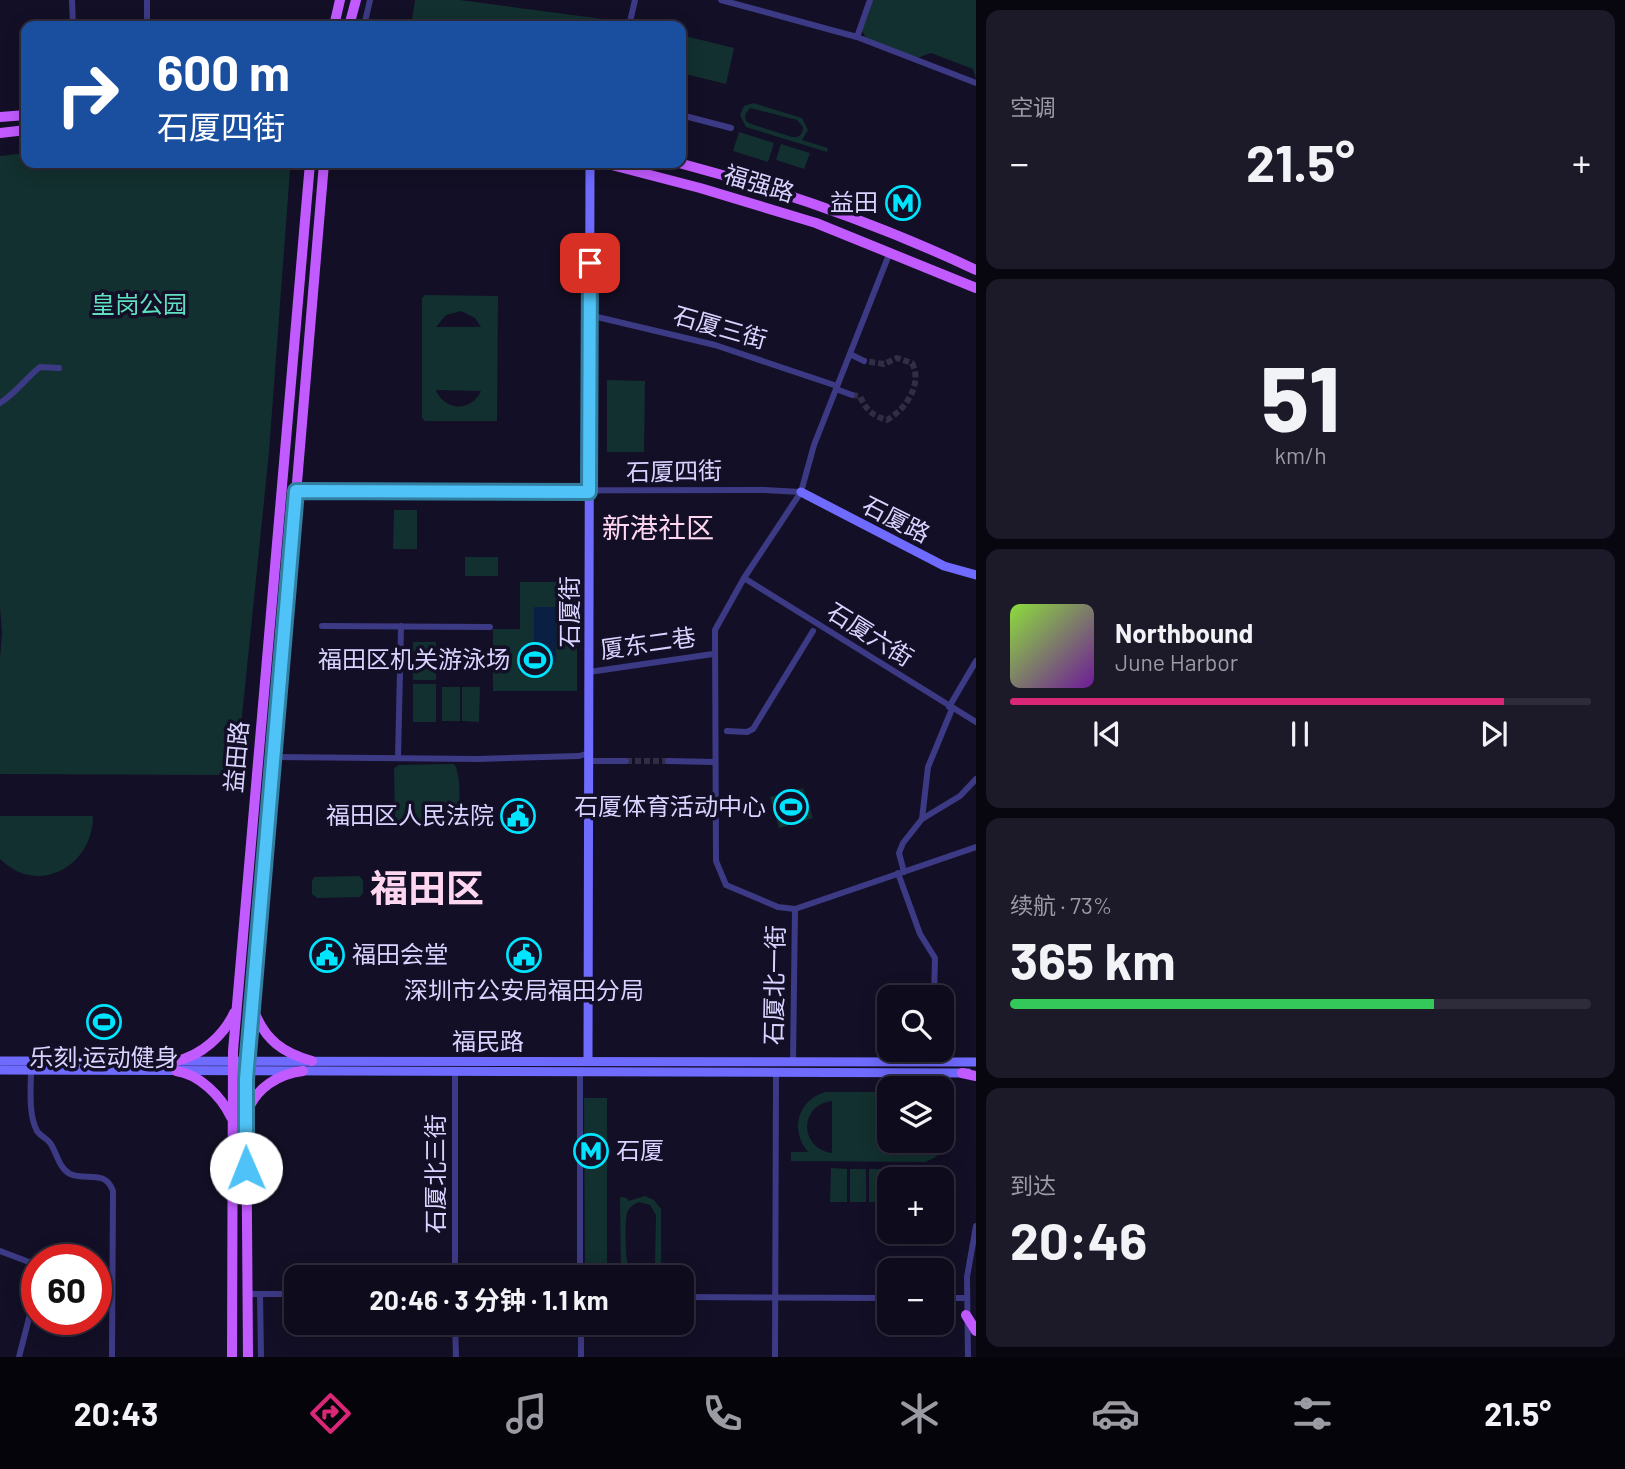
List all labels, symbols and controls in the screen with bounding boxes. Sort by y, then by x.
text: 600 m [157,42,290,101]
icon: right [42,49,133,140]
text: 空调 [1010,93,1056,121]
text: 石厦四街 [157,107,285,145]
text: 21.5° [1246,130,1355,192]
text: − [1010,139,1029,185]
text: + [1572,139,1591,185]
street label: 福强路 [721,158,798,207]
metro station icon: 益田 [884,184,922,222]
place label: 益田 [830,187,878,216]
pin [560,233,620,293]
icon: arrive [571,244,609,282]
park label: 皇岗公园 [91,289,187,318]
street label: 石厦三街 [670,299,771,354]
text: 51 [1260,341,1341,450]
text: km/h [1274,441,1327,469]
street label: 石厦四街 [626,455,722,486]
street label: 石厦路 [858,489,935,548]
district label: 新港社区 [602,510,714,544]
street label: 石厦街 [554,576,583,648]
street label: 石厦六街 [822,596,919,671]
text: Northbound [1115,617,1253,648]
street label: 厦东二巷 [598,621,697,664]
sports icon: 福田区机关游泳场 [516,641,554,679]
place label: 福田区机关游泳场 [318,644,510,673]
text: June Harbor [1115,648,1238,676]
icon: previous [1088,715,1126,753]
icon: pause [1281,715,1319,753]
icon: next [1475,715,1513,753]
street label: 益田路 [218,720,253,794]
sports icon: 石厦体育活动中心 [772,788,810,826]
place label: 石厦体育活动中心 [574,791,766,820]
public building icon: 福田区人民法院 [499,797,537,835]
place label: 福田区人民法院 [326,800,494,829]
district label: 福田区 [370,864,484,910]
text: 续航 · 73% [1010,891,1112,919]
street label: 石厦北一街 [758,925,789,1045]
text: 365 km [1010,928,1176,990]
public building icon: 福田会堂 [308,936,346,974]
public building icon: 深圳市公安局福田分局 [505,936,543,974]
place label: 福田会堂 [352,939,448,968]
place label: 深圳市公安局福田分局 [404,975,644,1004]
map controls [877,985,954,1335]
button: search [877,985,954,1062]
sports icon: 乐刻·运动健身 [85,1003,123,1041]
street label: 福民路 [452,1026,524,1055]
place label: 乐刻·运动健身 [29,1042,179,1071]
button: layers [877,1076,954,1153]
street label: 石厦北三街 [420,1114,449,1234]
position arrow [209,1131,283,1205]
metro station icon: 石厦 [572,1132,610,1170]
place label: 石厦 [616,1135,664,1164]
button: + [877,1167,954,1244]
text: 到达 [1010,1171,1056,1199]
text: 20:46 [1010,1208,1147,1270]
speed limit sign: 60 [21,1244,112,1335]
button: − [877,1258,954,1335]
text: 20:46 · 3 分钟 · 1.1 km [370,1284,609,1315]
icon: directions [306,1389,355,1438]
icon: music [502,1389,551,1438]
icon: phone [698,1389,747,1438]
icon: climate [895,1389,944,1438]
icon: car [1091,1389,1140,1438]
icon: filters [1288,1389,1337,1438]
text: 20:43 [74,1394,158,1432]
text: 21.5° [1484,1394,1551,1432]

